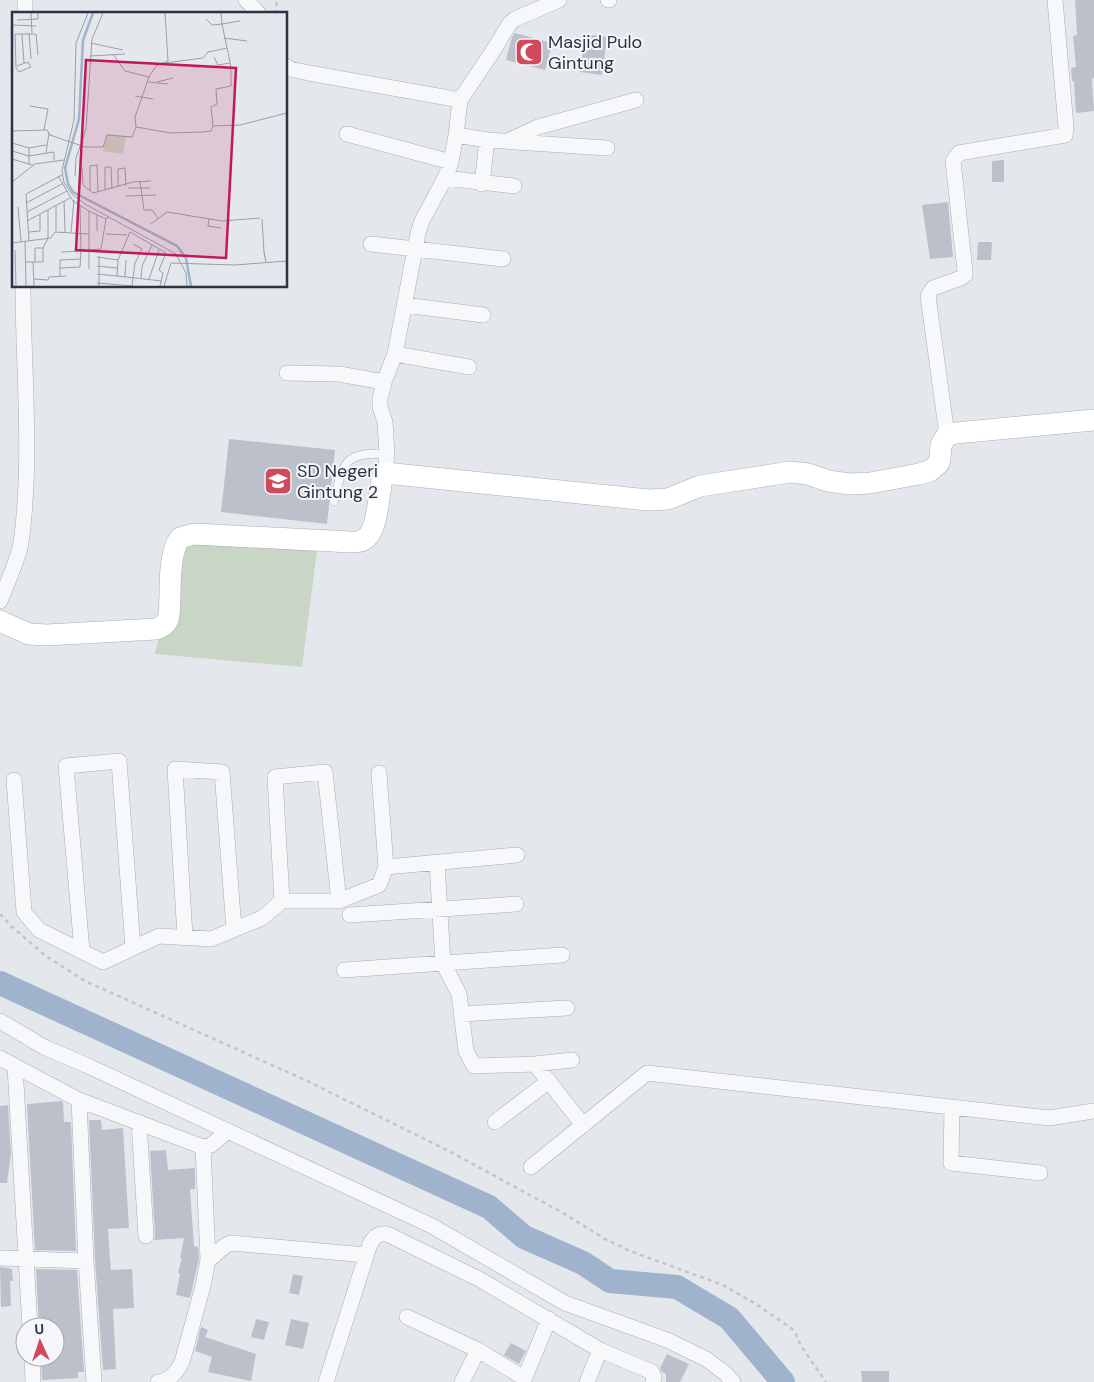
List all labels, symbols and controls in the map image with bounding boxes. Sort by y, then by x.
inset map [12,12,288,288]
place label: Masjid Pulo Gintung [548,30,642,75]
mosque icon: Masjid Pulo Gintung [514,37,544,67]
place label: SD Negeri Gintung 2 [297,459,378,504]
school or university icon: SD Negeri Gintung 2 [263,466,293,496]
north arrow [15,1317,65,1367]
text: U [34,1320,45,1338]

